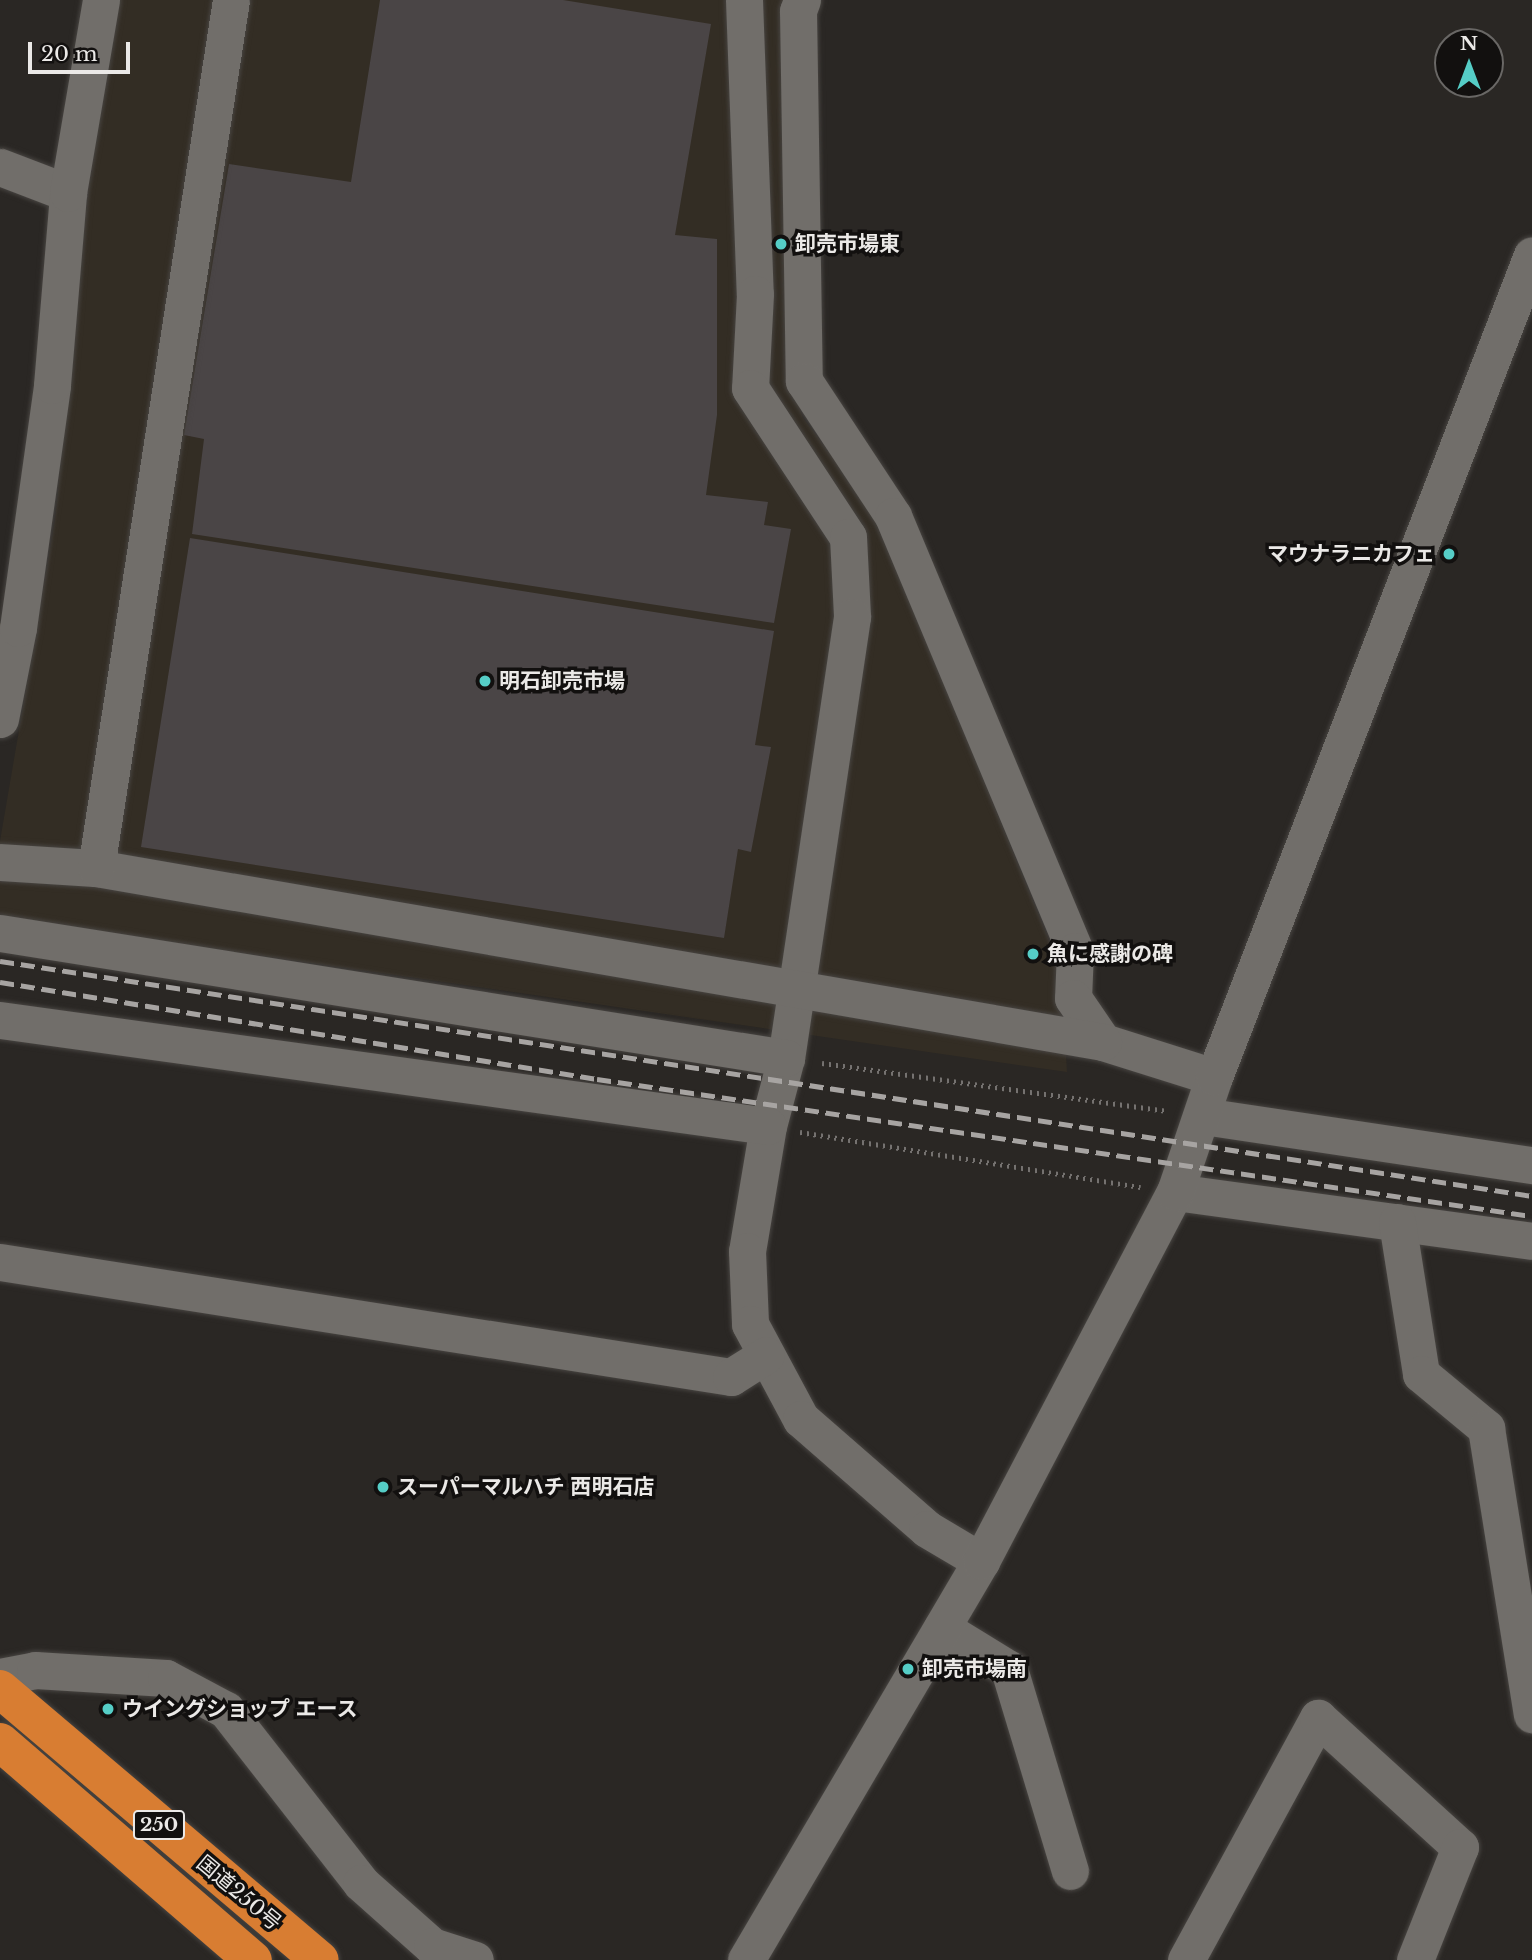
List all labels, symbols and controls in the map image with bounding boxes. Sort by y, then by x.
scale bar [32,28,133,72]
north arrow [1434,28,1504,98]
text: N [1460,32,1478,55]
text: 20 m [41,41,98,67]
place label: 卸売市場東 [795,231,900,257]
marker: 卸売市場東 [773,236,789,252]
place label: マウナラニカフェ [1267,541,1435,567]
marker: マウナラニカフェ [1441,546,1457,562]
place label: 明石卸売市場 [499,668,625,694]
marker: 明石卸売市場 [477,673,493,689]
place label: 魚に感謝の碑 [1047,941,1173,967]
marker: 魚に感謝の碑 [1025,946,1041,962]
place label: スーパーマルハチ 西明石店 [397,1474,655,1500]
marker: スーパーマルハチ 西明石店 [375,1479,391,1495]
place label: 卸売市場南 [922,1656,1027,1682]
marker: 卸売市場南 [900,1661,916,1677]
place label: ウイングショップ エース [122,1696,359,1722]
marker: ウイングショップ エース [100,1701,116,1717]
road number: 250 [133,1810,185,1840]
street label: 国道250号 [192,1850,286,1936]

